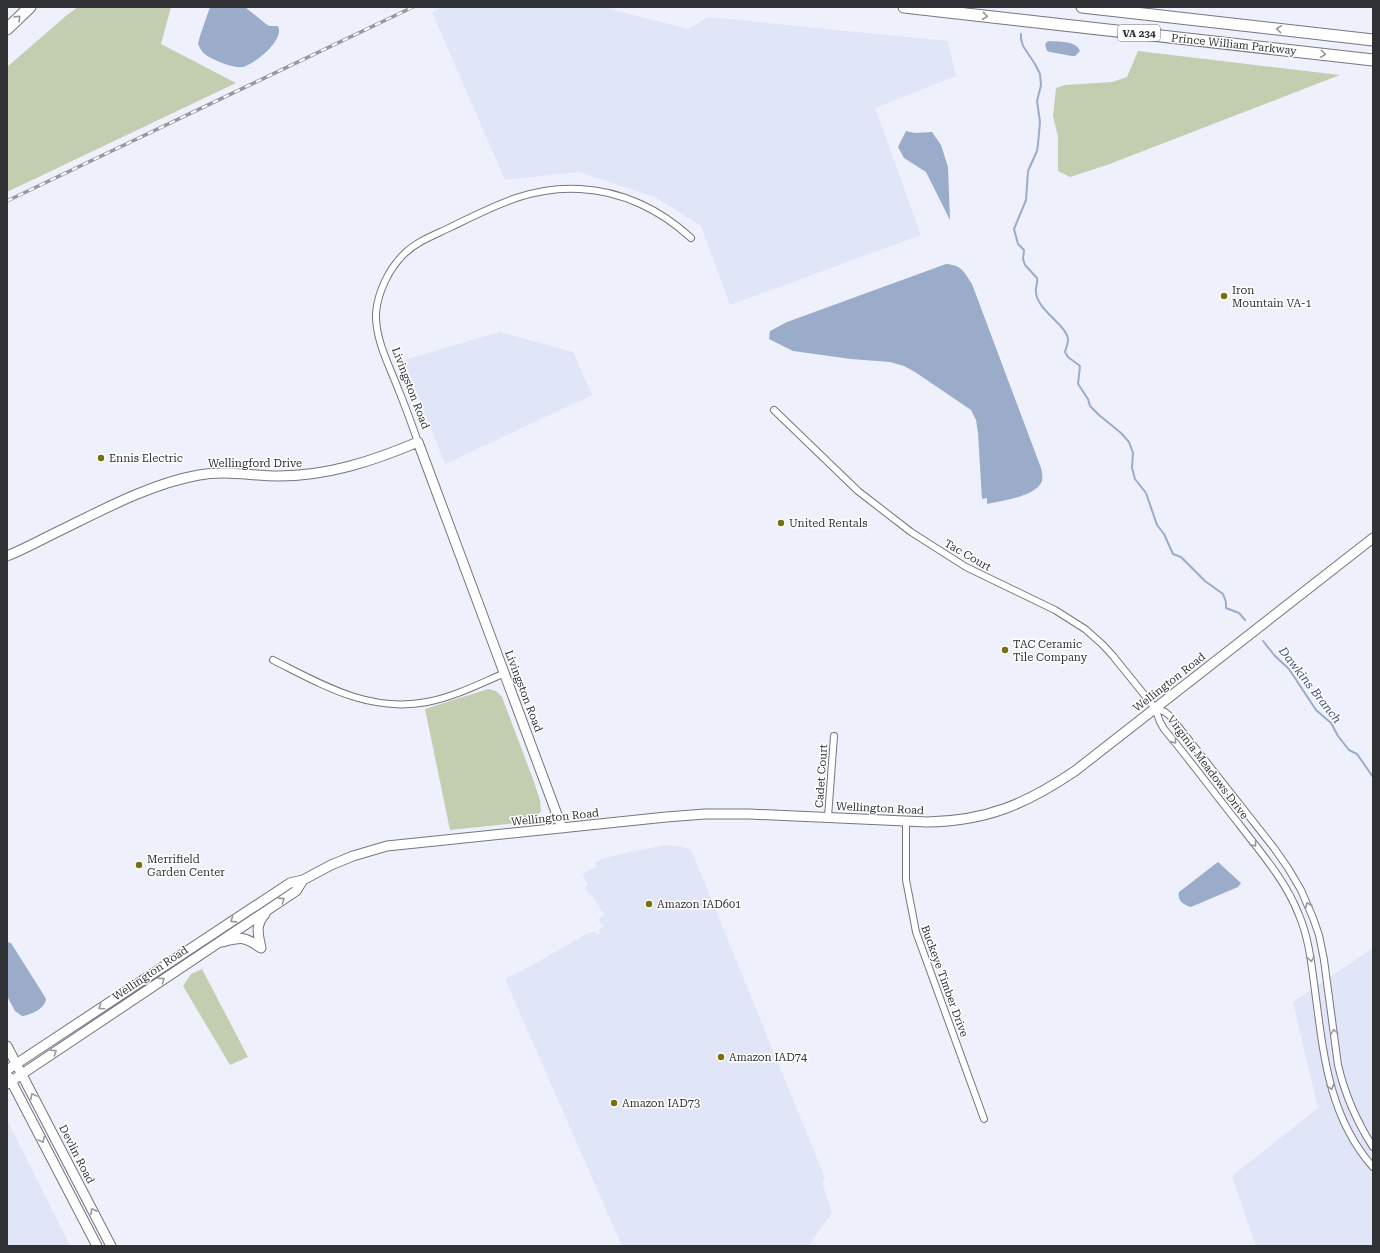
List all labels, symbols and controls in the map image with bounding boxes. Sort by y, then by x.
one-way arrow [982,11,988,20]
one-way arrow [13,15,21,23]
road number: VA 234 [1118,25,1160,41]
one-way arrow [1276,25,1282,34]
street label: Prince William Parkway [1171,31,1298,58]
one-way arrow [1319,49,1326,58]
place label: Iron Mountain VA-1 [1232,284,1312,310]
marker: Iron Mountain VA-1 [1219,291,1229,301]
street label: Livingston Road [389,346,432,431]
place label: Ennis Electric [109,452,183,465]
marker: Ennis Electric [96,453,106,463]
street label: Wellingford Drive [208,457,302,470]
place label: United Rentals [789,517,867,530]
marker: United Rentals [776,518,786,528]
street label: Tac Court [942,537,993,574]
place label: TAC Ceramic Tile Company [1013,638,1088,664]
water label: Dawkins Branch [1275,643,1344,726]
marker: TAC Ceramic Tile Company [1000,645,1010,655]
street label: Livingston Road [502,649,545,734]
street label: Wellington Road [1131,650,1208,715]
street label: Virginia Meadows Drive [1164,713,1251,822]
one-way arrow [1170,737,1177,744]
street label: Cadet Court [813,744,830,808]
street label: Wellington Road [836,800,924,817]
street label: Wellington Road [511,806,600,829]
one-way arrow [1249,840,1257,847]
place label: Merrifield Garden Center [147,853,225,879]
marker: Merrifield Garden Center [134,860,144,870]
one-way arrow [278,897,285,905]
place label: Amazon IAD601 [657,898,741,911]
marker: Amazon IAD601 [644,899,654,909]
one-way arrow [1305,902,1313,910]
one-way arrow [230,915,237,923]
street label: Buckeye Timber Drive [918,924,971,1039]
street label: Wellington Road [110,943,190,1003]
one-way arrow [1306,956,1314,962]
one-way arrow [158,977,165,985]
one-way arrow [98,1002,105,1010]
one-way arrow [1330,1029,1339,1035]
one-way arrow [50,1049,57,1057]
place label: Amazon IAD74 [729,1051,808,1064]
marker: Amazon IAD74 [716,1052,726,1062]
one-way arrow [1326,1083,1335,1090]
one-way arrow [31,1093,38,1100]
place label: Amazon IAD73 [622,1097,700,1110]
marker: Amazon IAD73 [609,1098,619,1108]
street label: Devlin Road [56,1122,97,1186]
one-way arrow [37,1136,44,1144]
one-way arrow [91,1208,98,1216]

